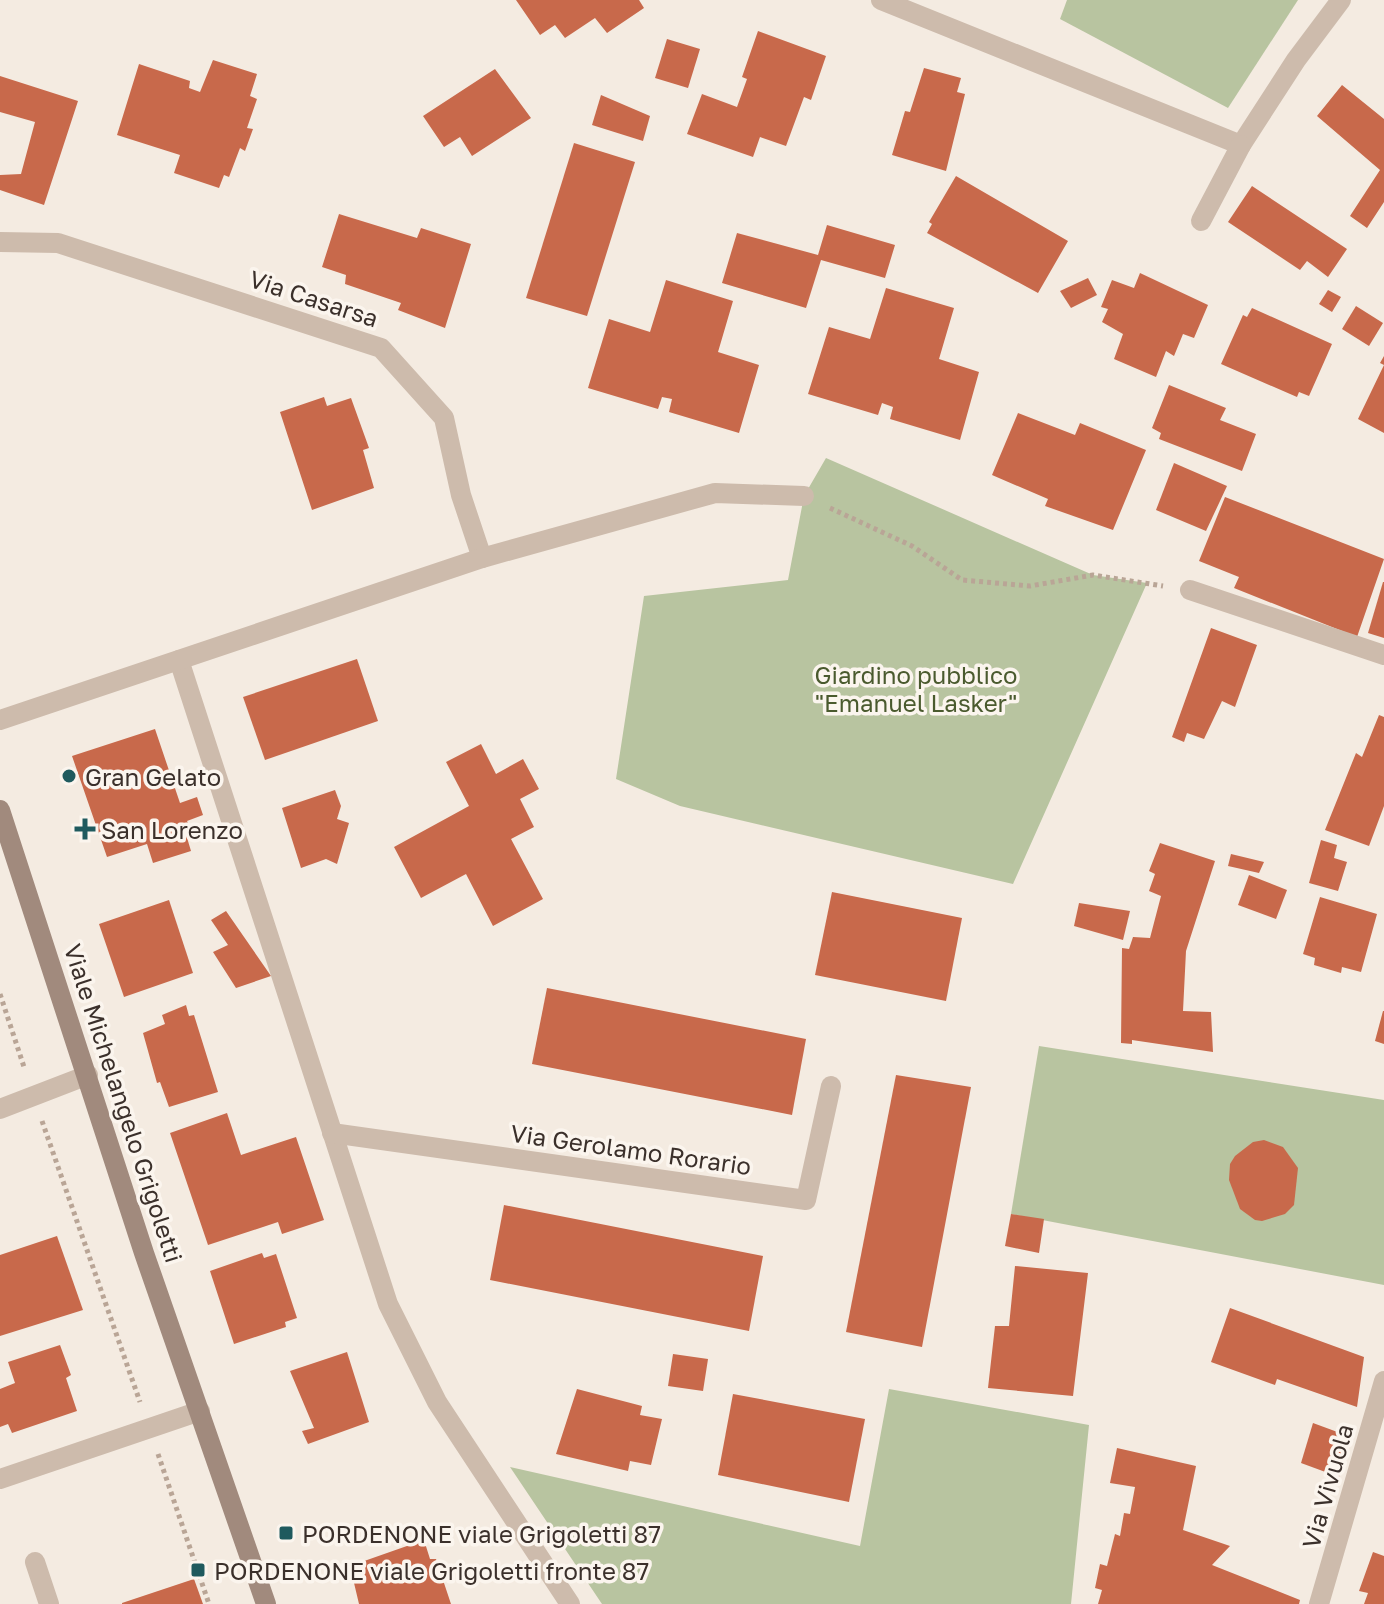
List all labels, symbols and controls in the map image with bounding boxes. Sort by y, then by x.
street label: Via Casarsa [246,264,382,332]
park label: Giardino pubblico "Emanuel Lasker" [815,660,1017,717]
place label: Gran Gelato [85,762,221,791]
marker: Gran Gelato [60,767,78,785]
place label: San Lorenzo [101,815,243,844]
marker: San Lorenzo [76,820,94,838]
street label: Viale Michelangelo Grigoletti [59,940,189,1266]
street label: Via Gerolamo Rorario [509,1118,753,1180]
street label: Via Vivuola [1295,1420,1359,1552]
place label: PORDENONE viale Grigoletti 87 [302,1519,661,1548]
marker: PORDENONE viale Grigoletti 87 [277,1524,295,1542]
place label: PORDENONE viale Grigoletti fronte 87 [214,1556,649,1585]
marker: PORDENONE viale Grigoletti fronte 87 [189,1561,207,1579]

